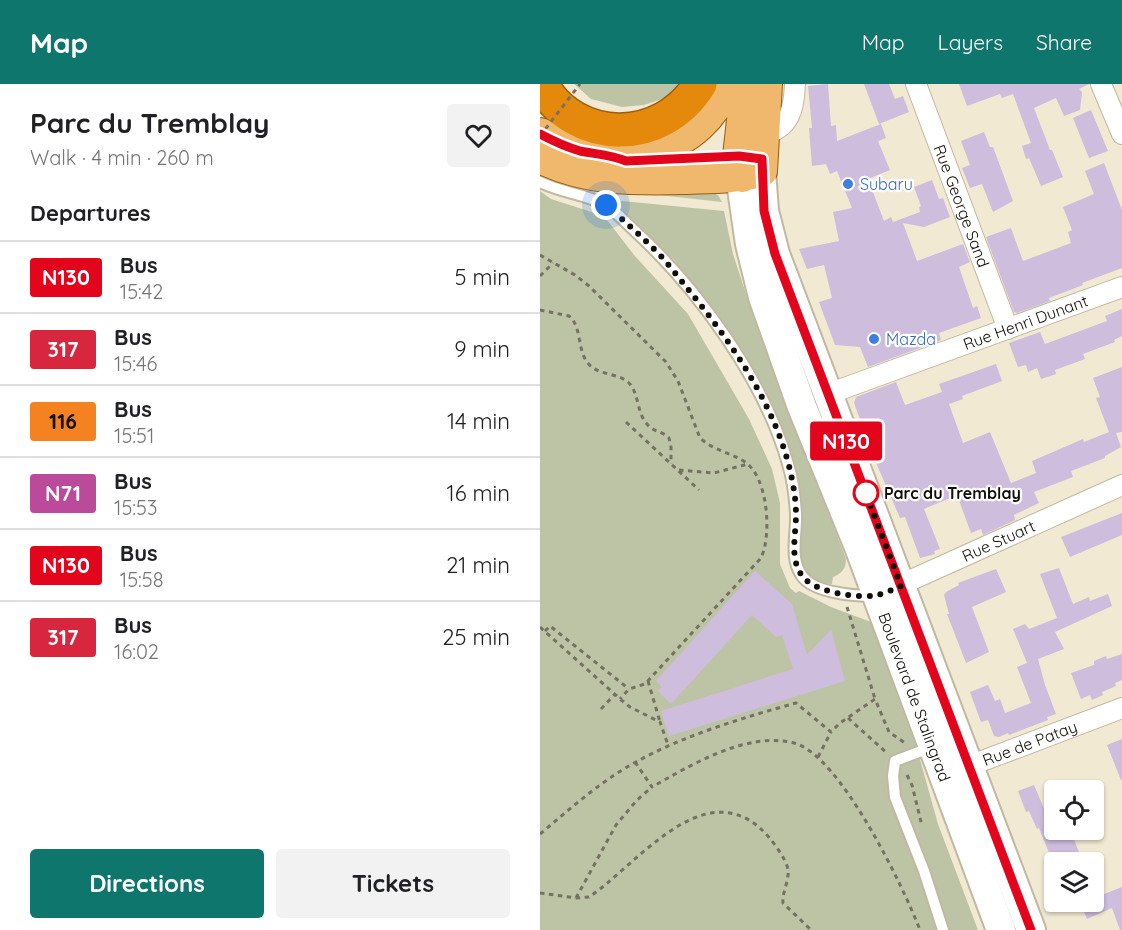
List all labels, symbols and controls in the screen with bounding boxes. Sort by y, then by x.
text: Map [30,25,88,60]
text: Map [862,29,905,55]
text: Layers [938,29,1003,55]
text: Share [1036,29,1092,55]
button: heart [447,104,510,167]
text: Parc du Tremblay [30,105,269,140]
street label: Rue George Sand [930,142,994,270]
text: Walk · 4 min · 260 m [30,145,214,170]
place label: Subaru [860,174,913,194]
marker: Subaru [841,177,855,191]
your location [591,190,621,220]
text: Departures [30,199,151,227]
text: Bus [120,251,158,279]
text: 5 min [455,263,510,291]
text: N130 [42,264,90,290]
text: 15:42 [120,279,163,304]
street label: Rue Henri Dunant [960,290,1090,354]
text: Bus [114,323,152,351]
place label: Mazda [886,329,936,349]
marker: Mazda [867,332,881,346]
text: 9 min [454,335,510,363]
text: 317 [48,336,78,362]
text: 15:46 [114,351,157,376]
text: Bus [114,395,152,423]
text: 14 min [447,407,510,435]
text: 116 [49,408,77,434]
line badge: N130 [804,422,888,460]
text: 15:51 [114,423,154,448]
text: N130 [822,428,870,454]
text: Bus [114,467,152,495]
text: 16 min [447,479,510,507]
text: N71 [45,480,81,506]
marker: Parc du Tremblay [853,480,879,506]
place label: Parc du Tremblay [884,483,1021,503]
text: 15:53 [114,495,157,520]
street label: Rue Stuart [959,516,1038,566]
text: Bus [120,539,158,567]
text: 21 min [446,551,510,579]
text: N130 [42,552,90,578]
text: 15:58 [120,567,164,592]
street label: Boulevard de Stalingrad [874,610,955,784]
text: Bus [114,611,152,639]
text: 25 min [442,623,510,651]
text: 317 [48,624,78,650]
text: 16:02 [114,639,159,664]
street label: Rue de Patay [980,716,1080,770]
map controls [1044,780,1104,912]
button: locate [1044,780,1104,840]
button: Directions [30,849,264,918]
button: Tickets [276,849,510,918]
button: layers [1044,852,1104,912]

